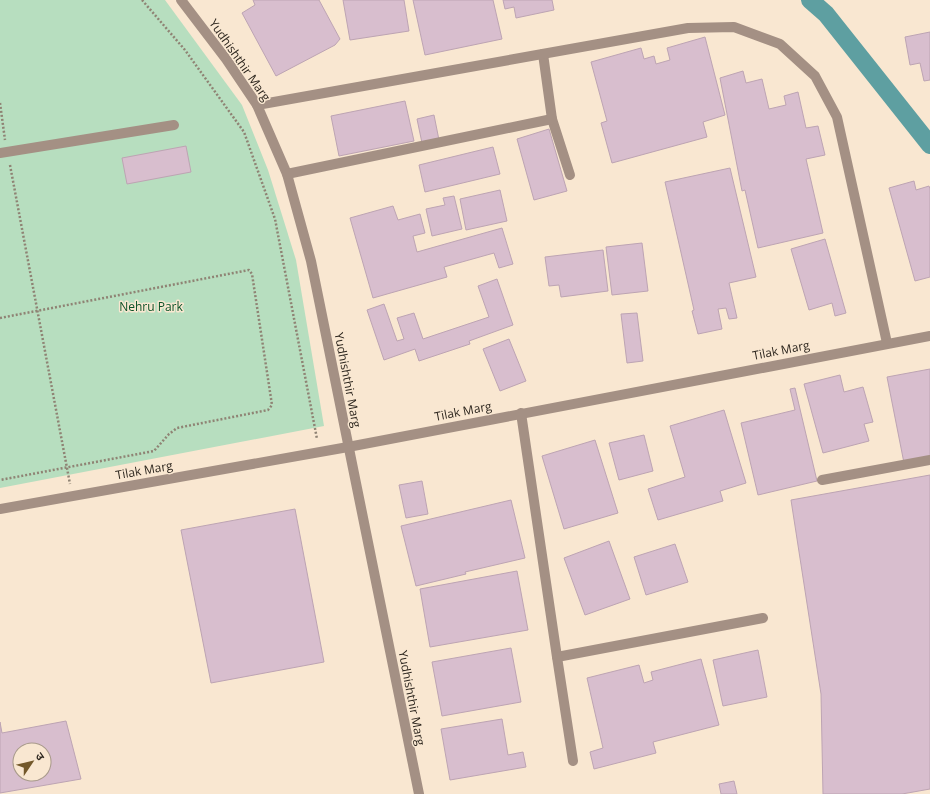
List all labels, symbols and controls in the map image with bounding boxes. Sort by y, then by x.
street label: Yudhishthir Marg [205,16,275,105]
park label: Nehru Park [119,298,184,315]
street label: Yudhishthir Marg [330,331,366,429]
street label: Tilak Marg [751,336,811,364]
street label: Tilak Marg [433,397,493,425]
street label: Tilak Marg [114,457,174,483]
street label: Yudhishthir Marg [394,649,430,747]
north arrow [12,742,52,782]
text: उ [33,749,49,763]

